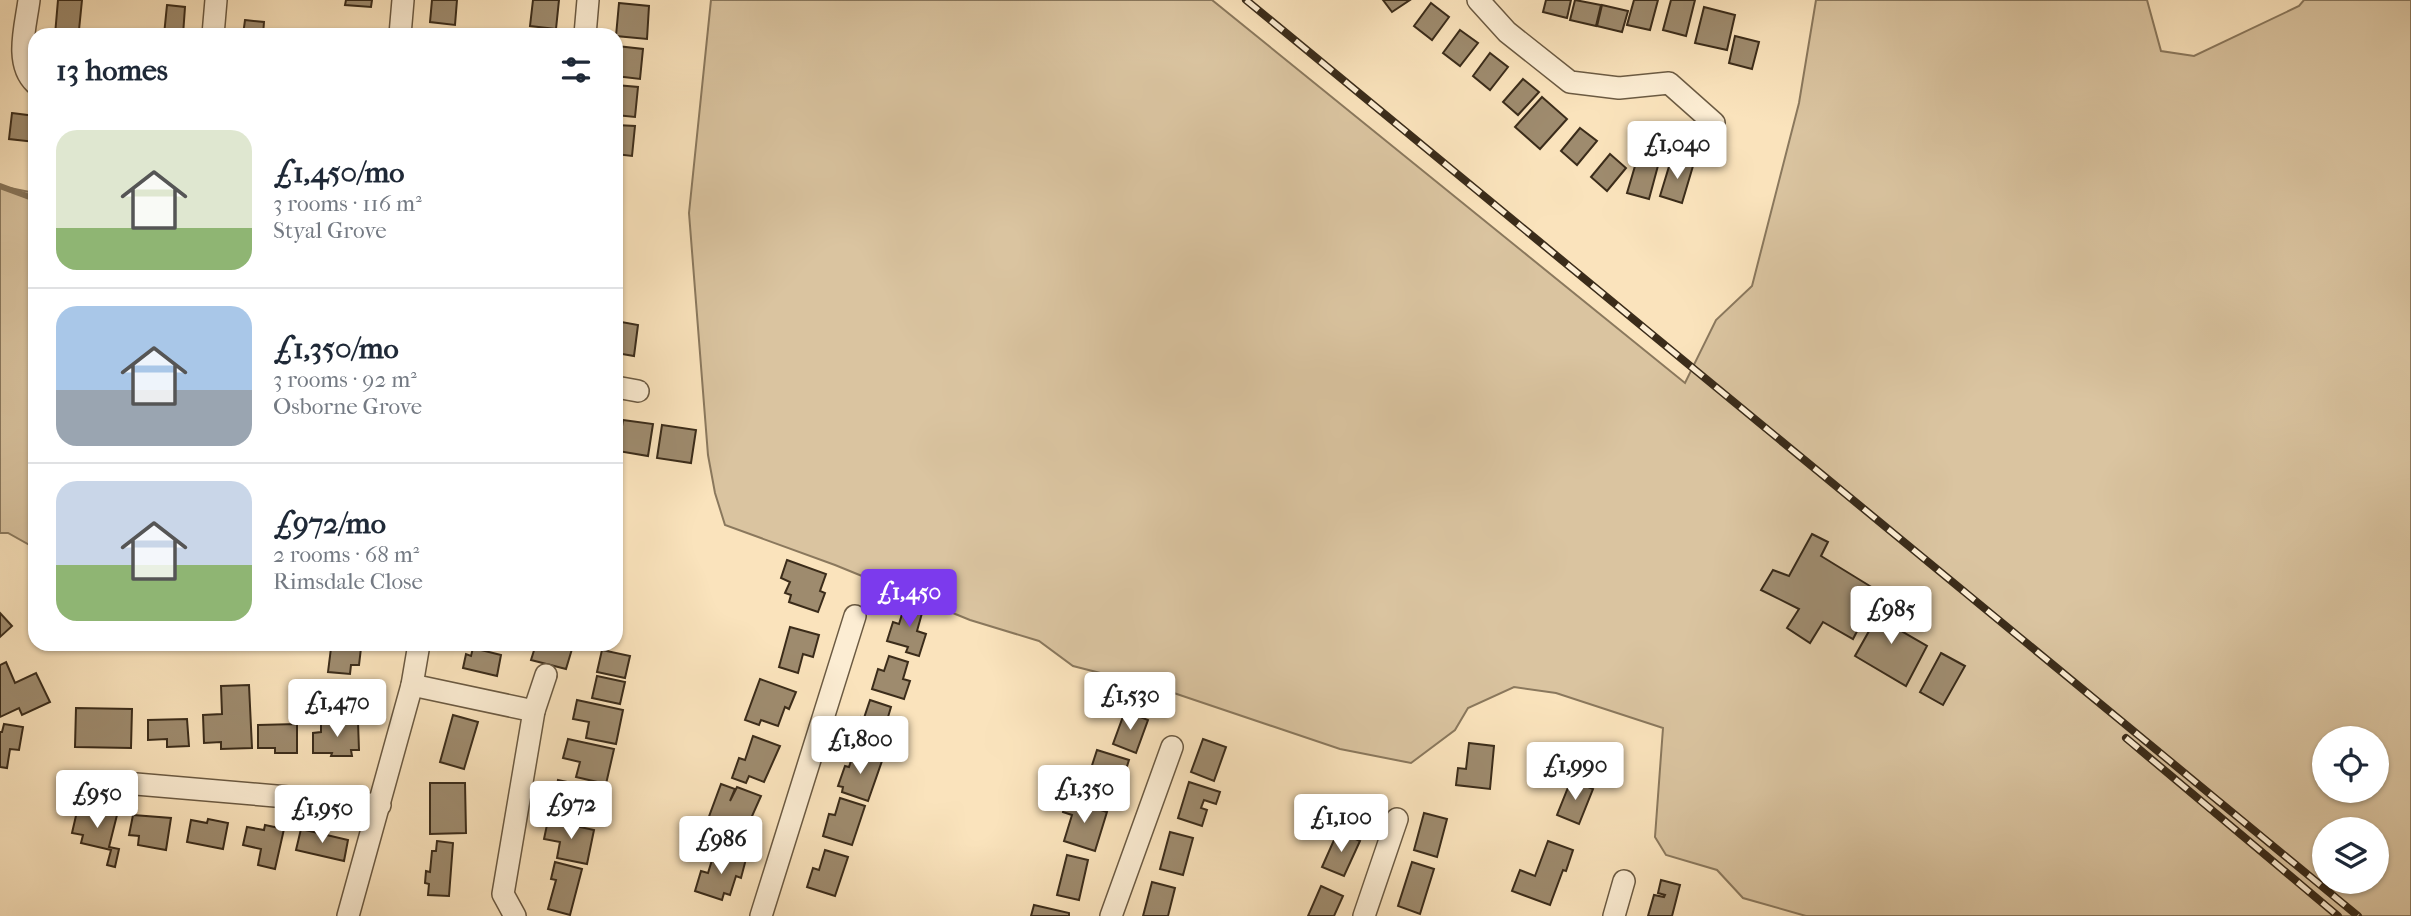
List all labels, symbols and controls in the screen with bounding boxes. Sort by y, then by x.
icon: filters [557,51,595,89]
text: 13 homes [56,53,168,88]
pin: £1,040 [1620,122,1734,181]
text: £1,040 [1643,130,1711,157]
text: £1,450/mo [273,155,404,190]
icon: home [112,158,196,242]
text: 3 rooms · 116 m² [273,190,422,217]
text: Styal Grove [273,217,387,244]
text: £1,350/mo [273,331,399,366]
icon: home [112,334,196,418]
text: 3 rooms · 92 m² [273,366,417,393]
text: Osborne Grove [273,393,422,420]
text: £972/mo [273,506,386,541]
icon: home [112,509,196,593]
text: 2 rooms · 68 m² [273,541,419,568]
text: Rimsdale Close [273,568,423,595]
pin: £1,450 [852,570,966,629]
text: £1,450 [877,578,941,605]
pin: £985 [1850,586,1932,646]
text: £985 [1867,595,1915,622]
pin: £1,530 [1073,672,1187,732]
pin: £1,470 [280,680,394,739]
text: £1,530 [1100,681,1160,708]
text: £1,470 [304,688,370,715]
pin: £1,800 [803,716,917,776]
text: £1,800 [827,725,893,752]
map controls [2312,726,2389,894]
button: locate [2312,726,2389,803]
pin: £1,990 [1518,742,1632,802]
text: £1,990 [1543,751,1607,778]
pin: £1,350 [1027,766,1141,825]
pin: £950 [56,770,138,830]
text: £1,350 [1054,774,1114,801]
text: £950 [72,779,122,806]
pin: £972 [530,782,612,841]
pin: £1,950 [265,786,379,845]
text: £972 [546,790,596,817]
text: £1,950 [291,794,353,821]
pin: £1,100 [1284,794,1398,854]
text: £1,100 [1310,803,1372,830]
pin: £986 [680,816,762,876]
button: layers [2312,817,2389,894]
text: £986 [695,825,747,852]

